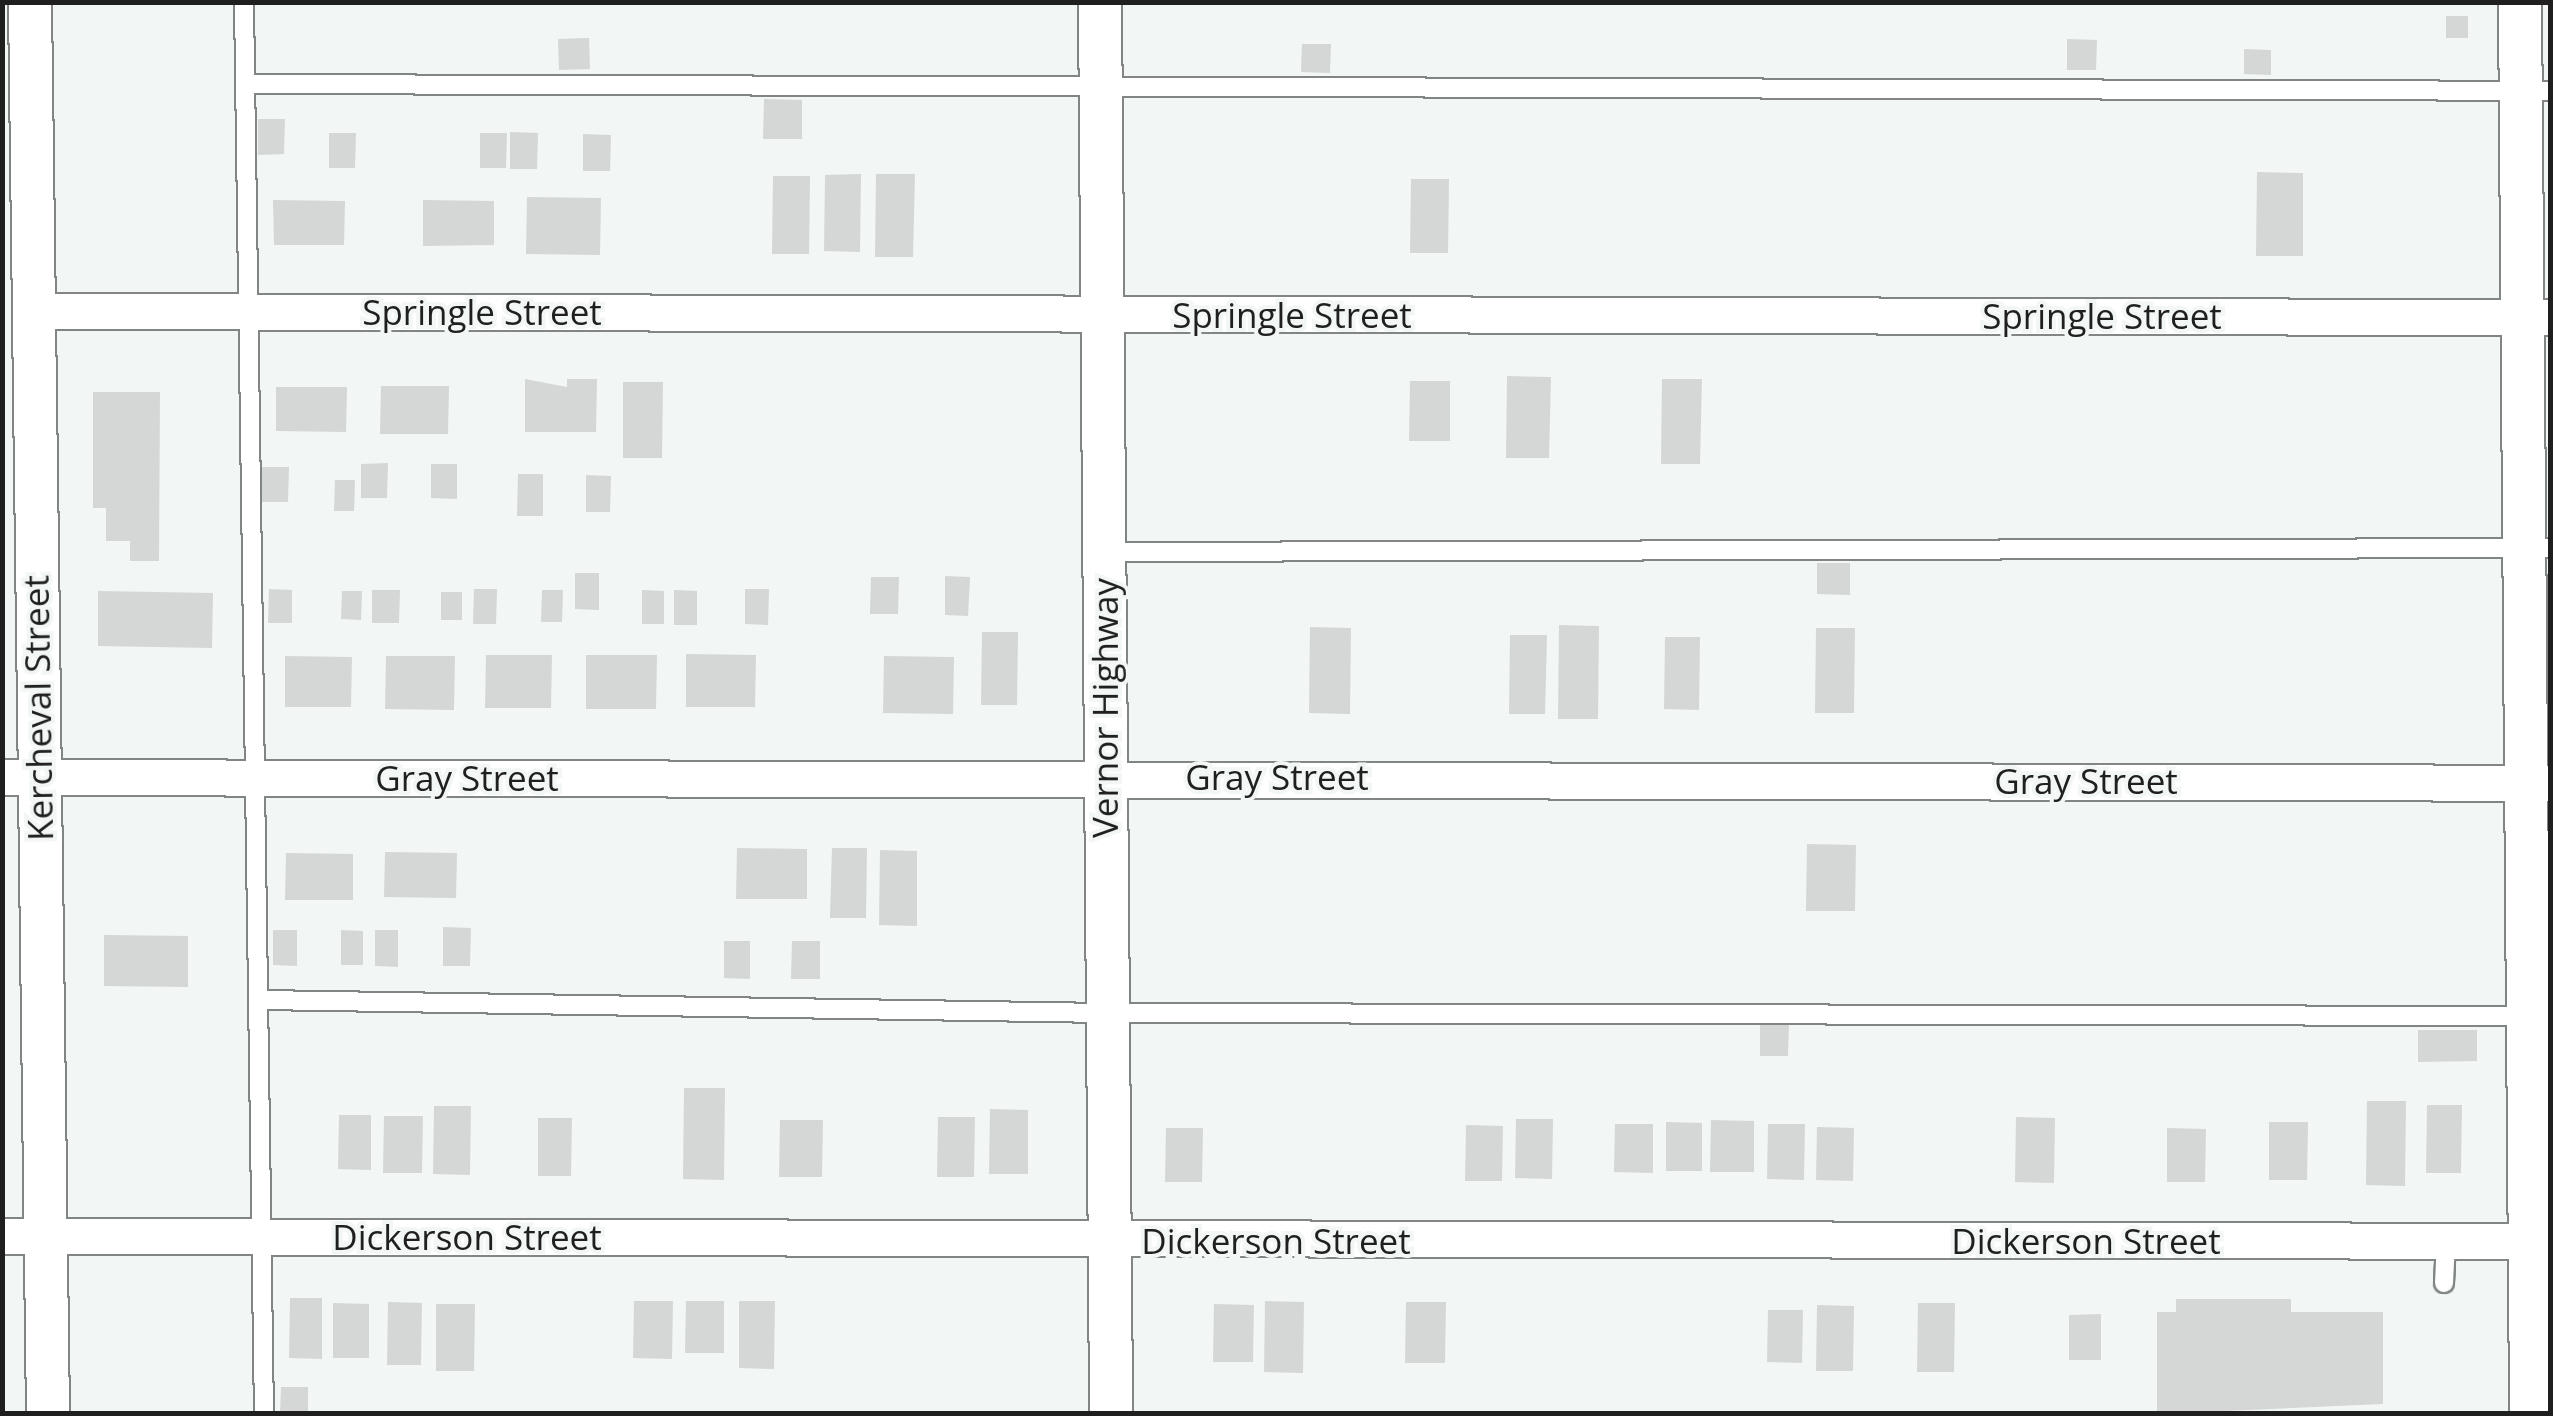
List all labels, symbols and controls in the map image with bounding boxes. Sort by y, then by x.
street label: Springle Street [362,291,602,333]
street label: Springle Street [1172,294,1412,336]
street label: Springle Street [1982,295,2222,337]
street label: Kercheval Street [15,575,61,841]
street label: Vernor Highway [1084,578,1126,838]
street label: Gray Street [1185,756,1369,798]
street label: Gray Street [375,757,559,799]
street label: Gray Street [1994,760,2178,802]
street label: Dickerson Street [332,1216,602,1258]
street label: Dickerson Street [1141,1220,1411,1262]
street label: Dickerson Street [1951,1220,2221,1262]

